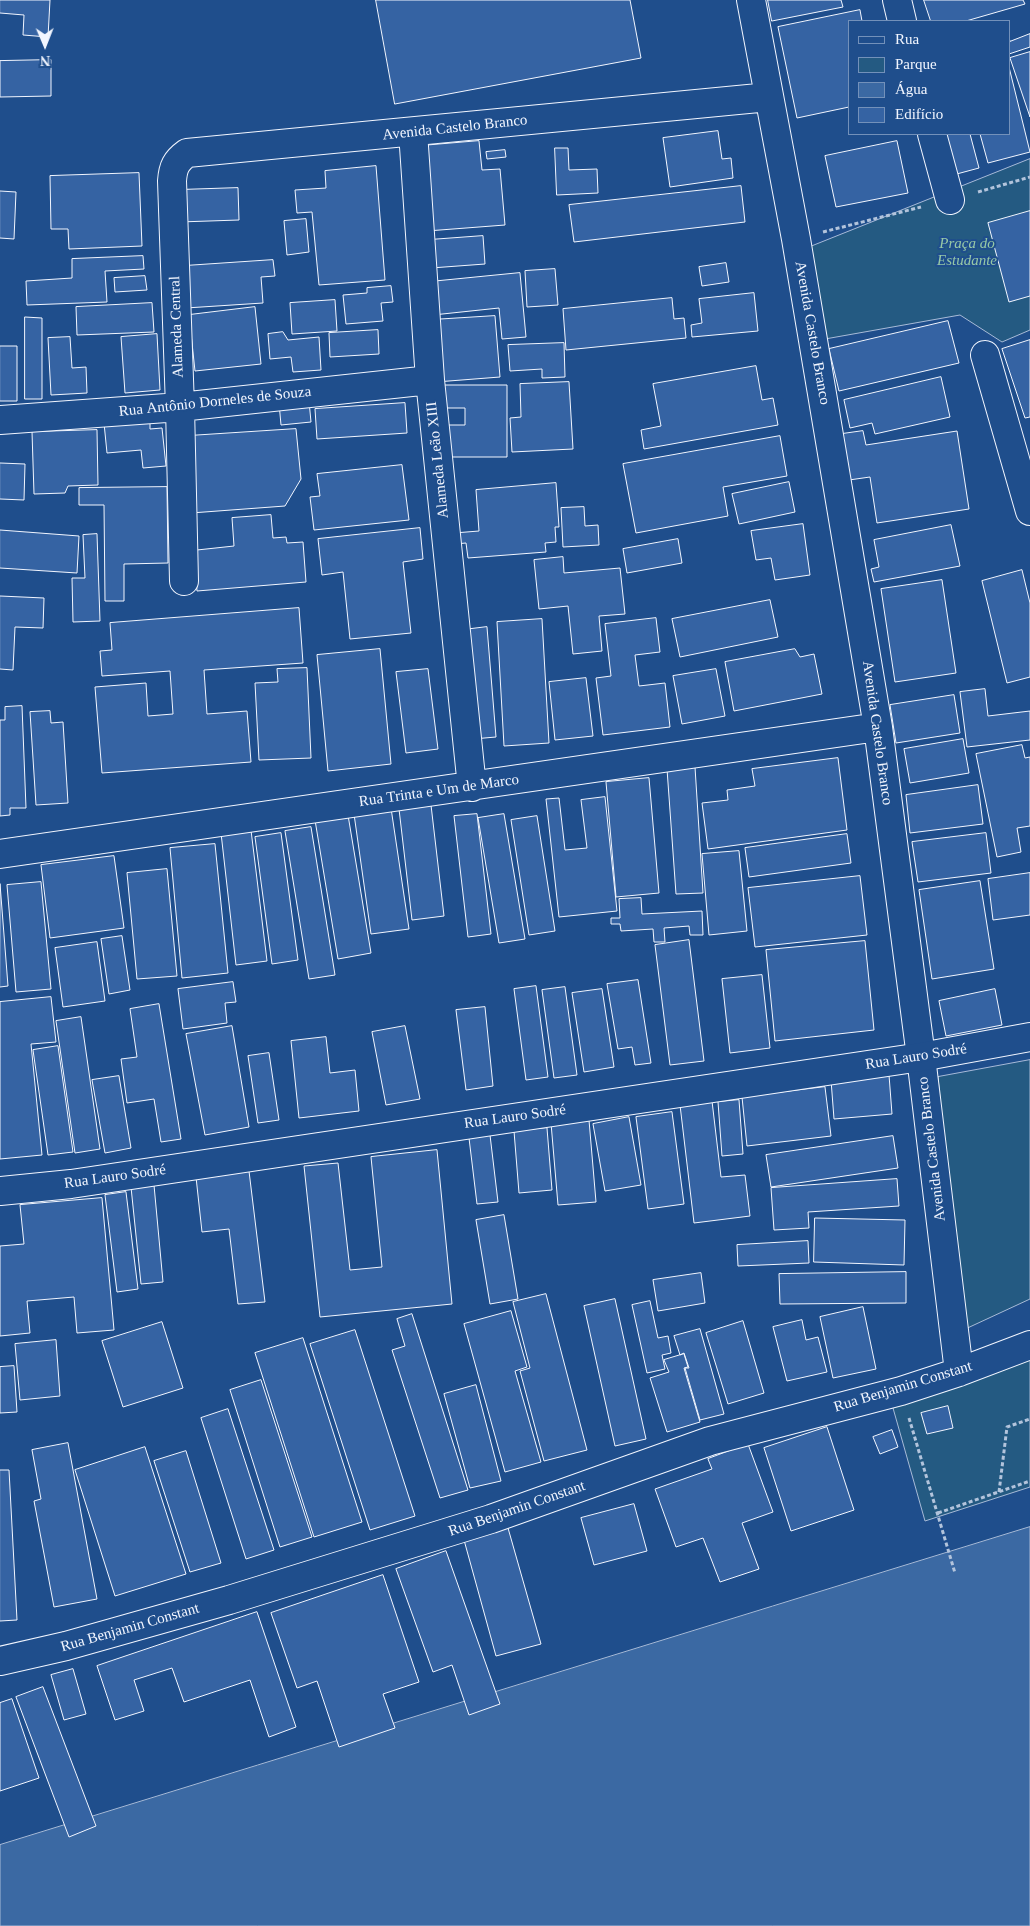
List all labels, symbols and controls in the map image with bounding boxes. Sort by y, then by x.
north arrow [20,20,70,70]
legend [848,20,1010,135]
text: Rua [895,31,919,47]
text: N [40,53,50,68]
text: Parque [895,56,937,72]
text: Água [895,81,928,97]
text: Edifício [895,106,943,122]
street label: Avenida Castelo Branco [382,111,528,145]
park label: Praça do Estudante [937,235,997,270]
street label: Avenida Castelo Branco [791,260,833,406]
street label: Alameda Central [166,276,188,378]
street label: Rua Antônio Dorneles de Souza [118,383,312,421]
street label: Alameda Leão XIII [423,401,453,519]
street label: Avenida Castelo Branco [858,660,896,806]
street label: Rua Trinta e Um de Marco [358,771,520,811]
street label: Rua Lauro Sodré [864,1040,968,1074]
street label: Avenida Castelo Branco [914,1076,950,1222]
street label: Rua Lauro Sodré [463,1101,567,1133]
street label: Rua Lauro Sodré [63,1161,167,1193]
street label: Rua Benjamin Constant [832,1357,974,1417]
street label: Rua Benjamin Constant [446,1477,588,1541]
street label: Rua Benjamin Constant [59,1600,201,1656]

